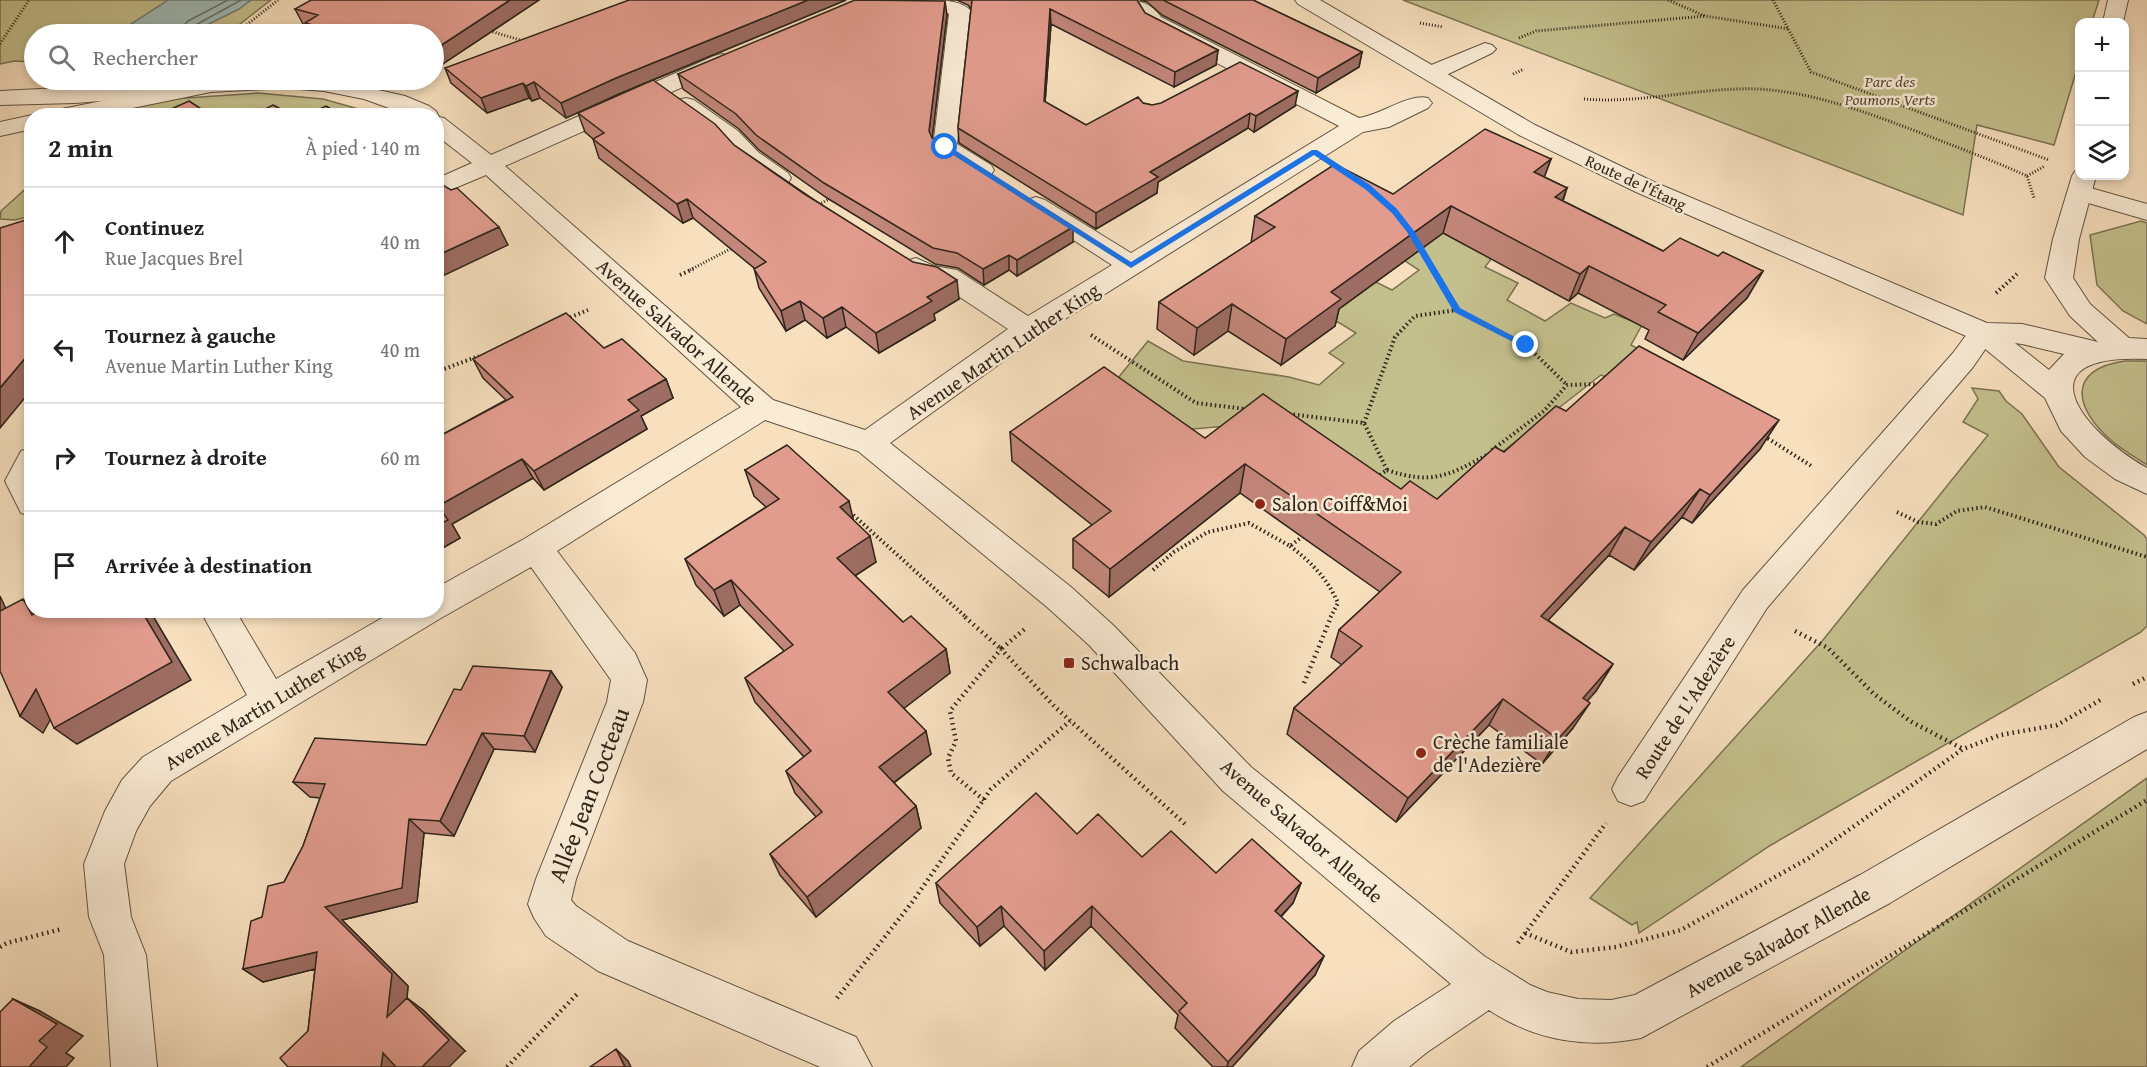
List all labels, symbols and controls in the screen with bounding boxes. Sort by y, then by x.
map controls [2075,18,2129,180]
button: + [2075,18,2129,72]
search box [24,24,444,90]
icon: search [45,41,78,74]
text: Rechercher [93,41,198,73]
park label: Parc des Poumons Verts [1844,69,1936,111]
button: − [2075,72,2129,126]
button: layers [2075,126,2129,180]
text: 2 min [48,128,113,167]
text: À pied · 140 m [305,133,420,162]
route start [931,133,957,159]
street label: Route de l'Étang [1581,148,1691,216]
text: Continuez [105,211,204,243]
icon: ahead [48,225,81,258]
text: 40 m [380,227,420,256]
text: Rue Jacques Brel [105,243,243,272]
street label: Avenue Salvador Allende [591,252,764,412]
street label: Avenue Martin Luther King [900,275,1105,426]
text: Tournez à gauche [105,319,276,351]
route end [1512,331,1538,357]
icon: left [48,333,81,366]
text: 40 m [380,335,420,364]
text: Avenue Martin Luther King [105,351,333,380]
icon: right [48,441,81,474]
text: Tournez à droite [105,441,267,473]
text: 60 m [380,443,420,472]
place label: Salon Coiff&Moi [1272,489,1408,518]
marker: Salon Coiff&Moi [1253,497,1267,511]
icon: arrive [48,549,81,582]
text: Arrivée à destination [105,549,312,581]
street label: Route de L'Adezière [1627,629,1742,784]
street label: Avenue Martin Luther King [159,634,369,777]
place label: Schwalbach [1081,648,1179,677]
marker: Schwalbach [1062,656,1076,670]
street label: Allée Jean Cocteau [539,702,638,887]
place label: Crèche familiale de l'Adezière [1433,727,1569,779]
marker: Crèche familiale de l'Adezière [1414,746,1428,760]
street label: Avenue Salvador Allende [1215,752,1390,910]
street label: Avenue Salvador Allende [1680,879,1875,1004]

